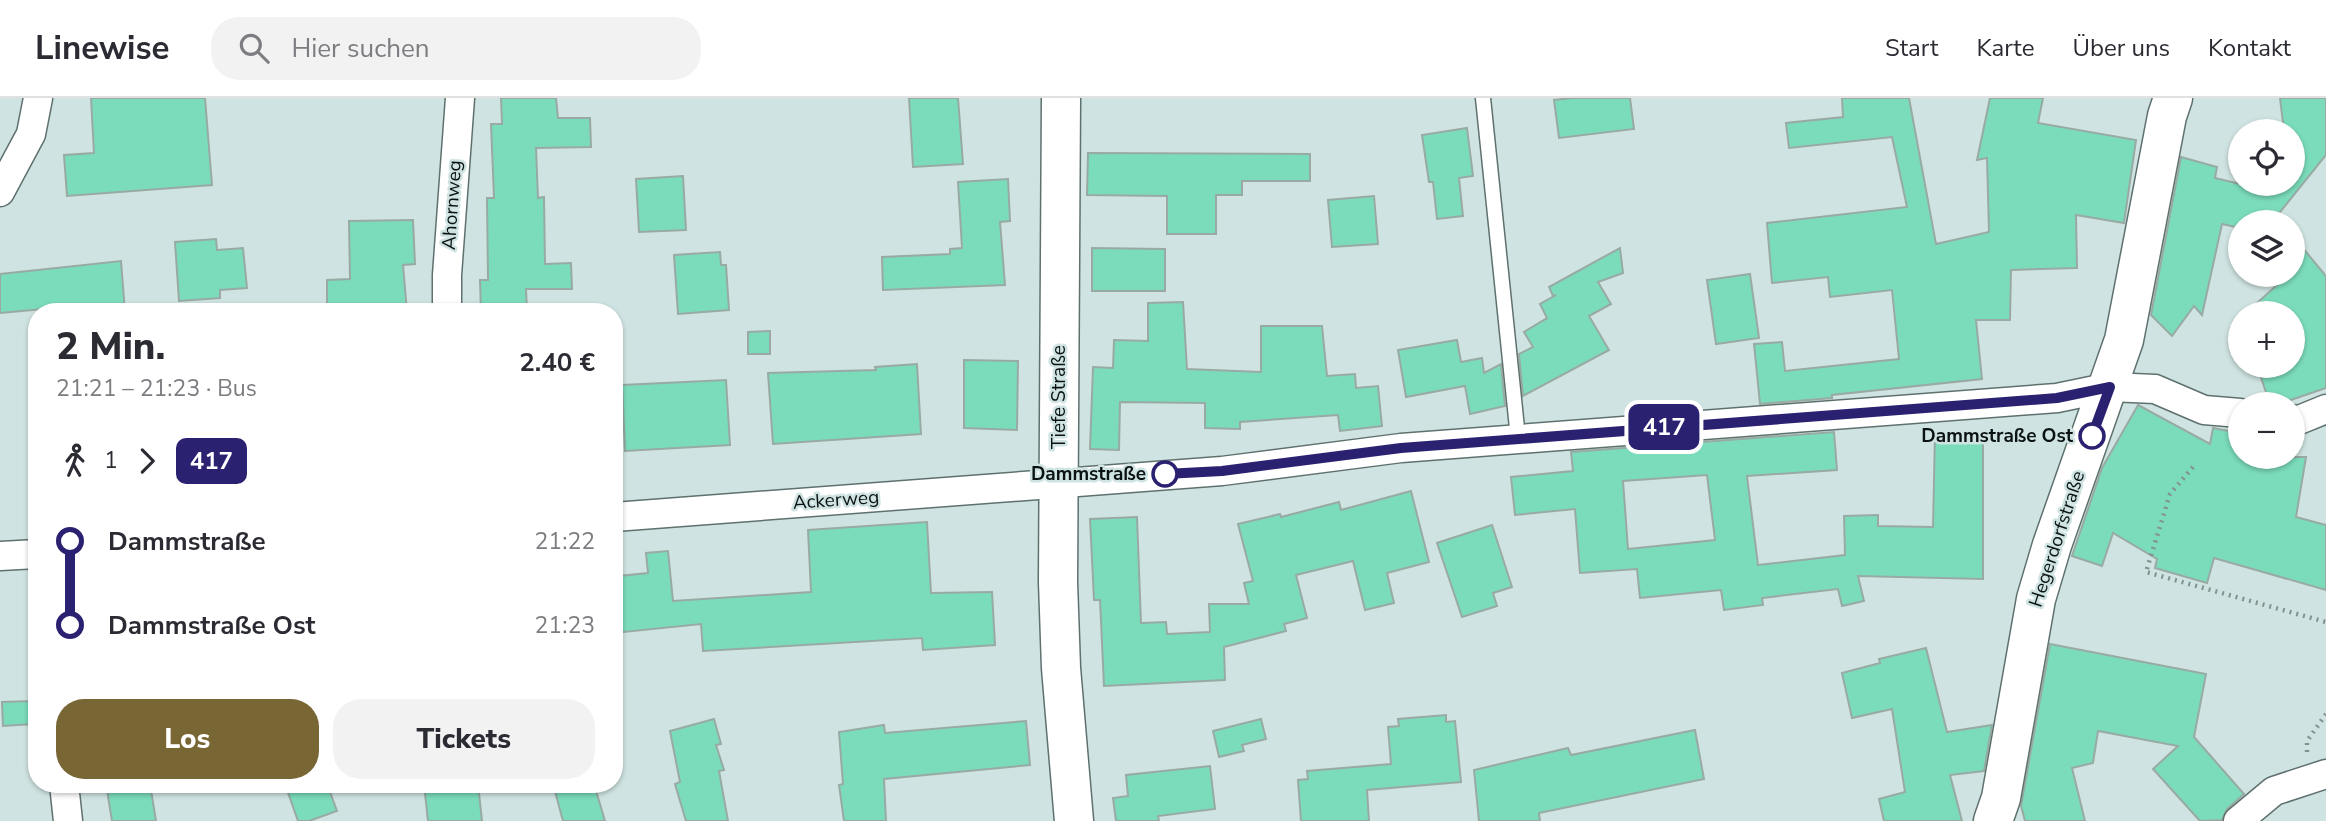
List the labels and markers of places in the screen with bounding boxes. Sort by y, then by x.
place label: Dammstraße Ost [1921,423,2074,449]
marker: Dammstraße Ost [2079,423,2105,449]
place label: Dammstraße [1031,461,1146,487]
marker: Dammstraße [1152,461,1178,487]

